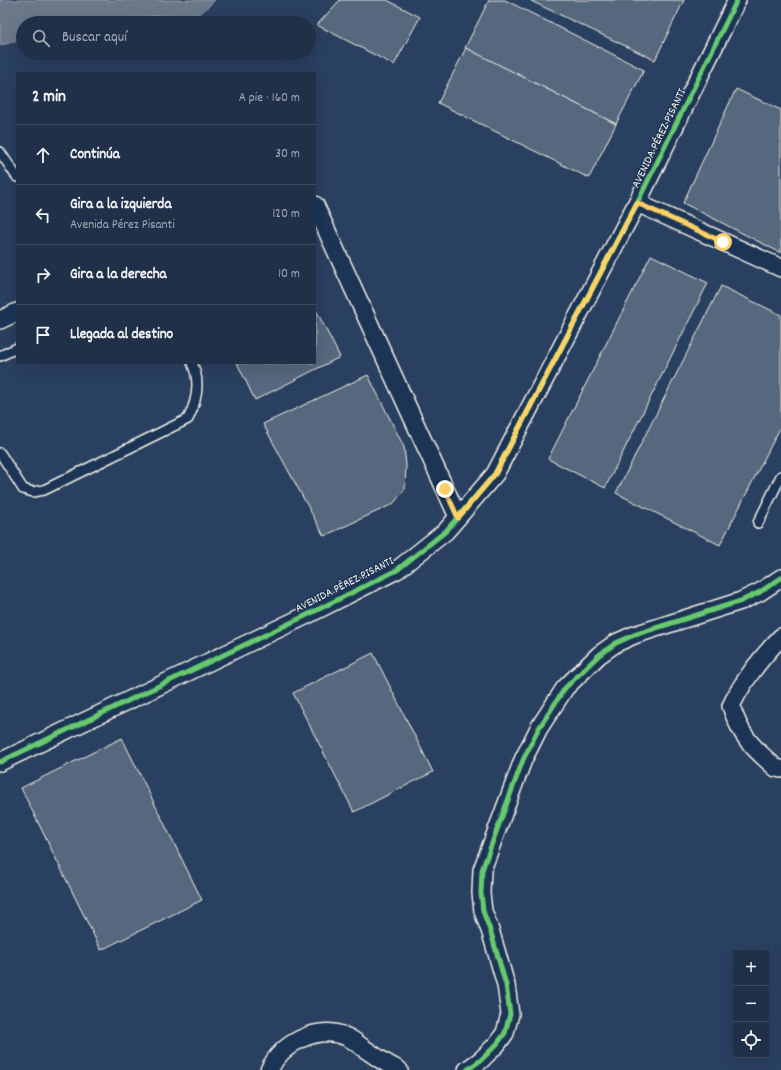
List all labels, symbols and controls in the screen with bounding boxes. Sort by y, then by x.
search box [16,16,316,60]
icon: search [30,27,52,49]
text: Buscar aquí [62,27,127,49]
text: 2 min [32,86,66,110]
street label: AVENIDA PÉREZ PISANTI [628,86,691,191]
text: A pie · 160 m [239,89,300,108]
icon: ahead [32,144,54,166]
text: Continúa [70,144,120,166]
text: 30 m [275,145,300,164]
text: Gira a la izquierda [70,194,171,216]
icon: left [32,204,54,226]
text: 120 m [272,205,300,224]
text: Avenida Pérez Pisanti [70,216,175,235]
route start [714,233,732,251]
icon: right [32,264,54,286]
text: Gira a la derecha [70,264,167,286]
text: 10 m [278,265,300,284]
icon: arrive [32,324,54,346]
text: Llegada al destino [70,324,173,346]
route end [436,480,454,498]
street label: AVENIDA PÉREZ PISANTI [292,553,397,618]
map controls [733,950,769,1058]
button: + [733,950,769,986]
button: − [733,986,769,1022]
button: locate [733,1022,769,1058]

